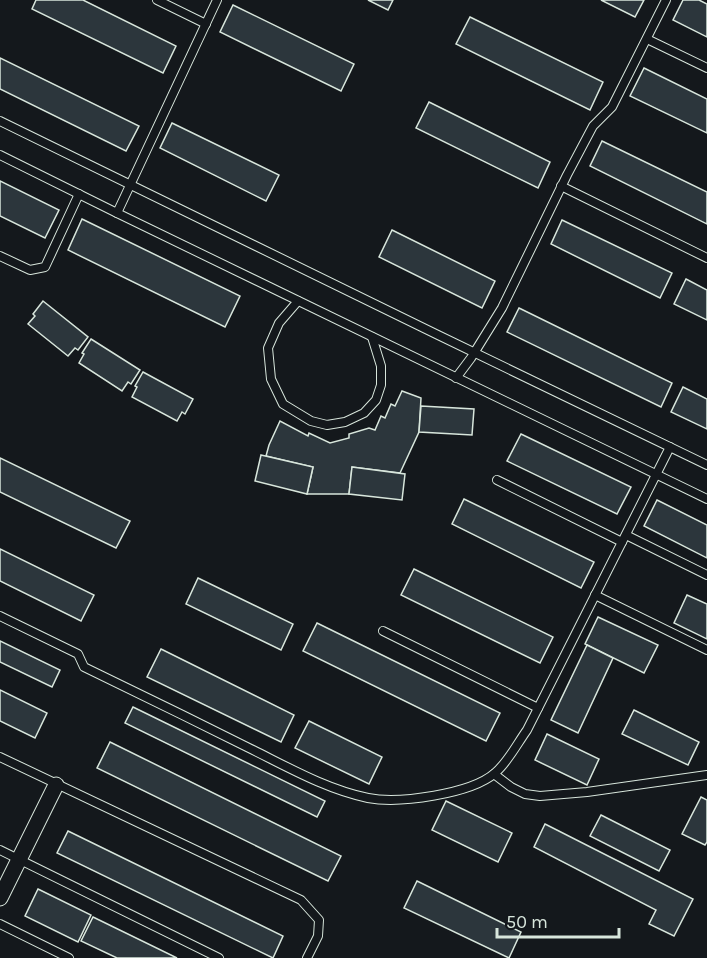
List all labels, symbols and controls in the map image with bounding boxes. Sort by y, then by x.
scale bar [497,901,618,939]
text: 50 m [506,911,548,933]

